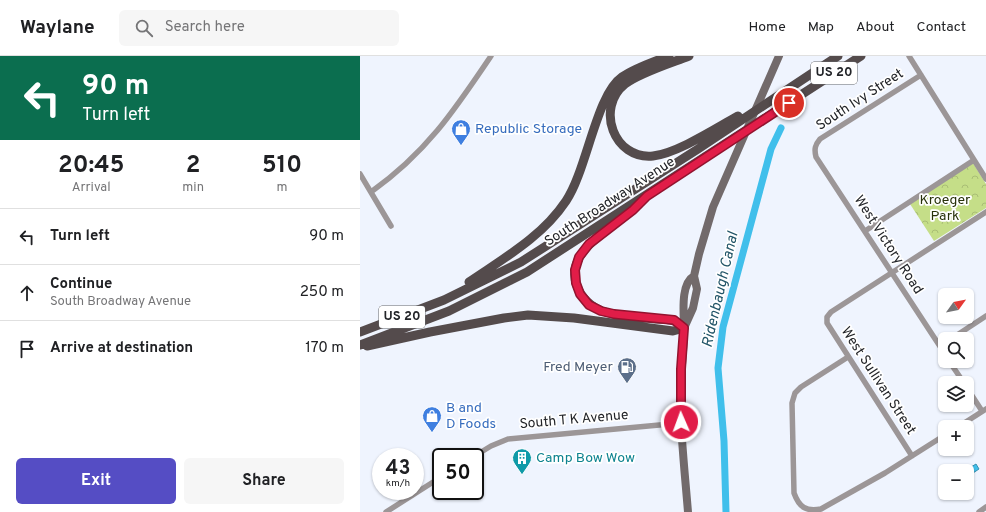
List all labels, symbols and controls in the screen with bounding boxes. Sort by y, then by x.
search box [119,10,399,46]
text: Waylane [20,16,95,40]
icon: search [133,17,155,39]
text: Search here [165,18,245,37]
text: Home [749,19,786,36]
text: Map [808,19,834,36]
text: About [856,19,895,36]
text: Contact [917,19,966,36]
road number: US 20 [811,62,857,84]
street label: South Ivy Street [813,65,907,135]
text: 90 m [82,69,149,105]
icon: left [16,72,68,124]
pin [772,86,806,120]
icon: arrive [778,92,800,114]
text: Turn left [82,104,150,127]
shop icon: Republic Storage [450,118,472,146]
place label: Republic Storage [475,121,582,138]
text: 20:45 [58,151,124,181]
text: 2 [186,151,201,181]
text: 510 [262,151,302,181]
street label: South Broadway Avenue [542,154,678,250]
text: Arrival [72,180,111,196]
text: min [182,180,204,196]
text: m [276,180,288,196]
street label: West Victory Road [850,192,926,298]
park label: Kroeger Park [919,192,971,225]
icon: left [16,226,38,248]
text: Turn left [50,227,110,246]
text: 90 m [309,227,344,246]
water label: Ridenbaugh Canal [698,229,744,350]
text: Continue [50,275,112,294]
icon: ahead [16,282,38,304]
text: 250 m [300,283,344,302]
north arrow [938,288,974,324]
map controls [938,288,974,500]
text: South Broadway Avenue [50,294,191,310]
road number: US 20 [379,306,425,328]
street label: West Sullivan Street [837,324,919,438]
button: search [938,332,974,368]
icon: arrive [16,338,38,360]
text: Arrive at destination [50,339,193,358]
text: 170 m [305,339,344,358]
fuel station icon: Fred Meyer [616,356,638,384]
place label: Fred Meyer [543,359,614,376]
button: layers [938,376,974,412]
place label: B and D Foods [446,400,496,433]
position arrow [660,401,702,443]
shop icon: B and D Foods [421,405,443,433]
street label: South T K Avenue [519,407,629,433]
button: + [938,420,974,456]
building icon: Camp Bow Wow [511,447,533,475]
speed limit sign: 50 [432,448,484,500]
place label: Camp Bow Wow [536,450,635,467]
text: 43 [386,456,410,482]
button: Exit [16,458,176,504]
button: Share [184,458,344,504]
button: − [938,464,974,500]
text: km/h [386,477,410,490]

